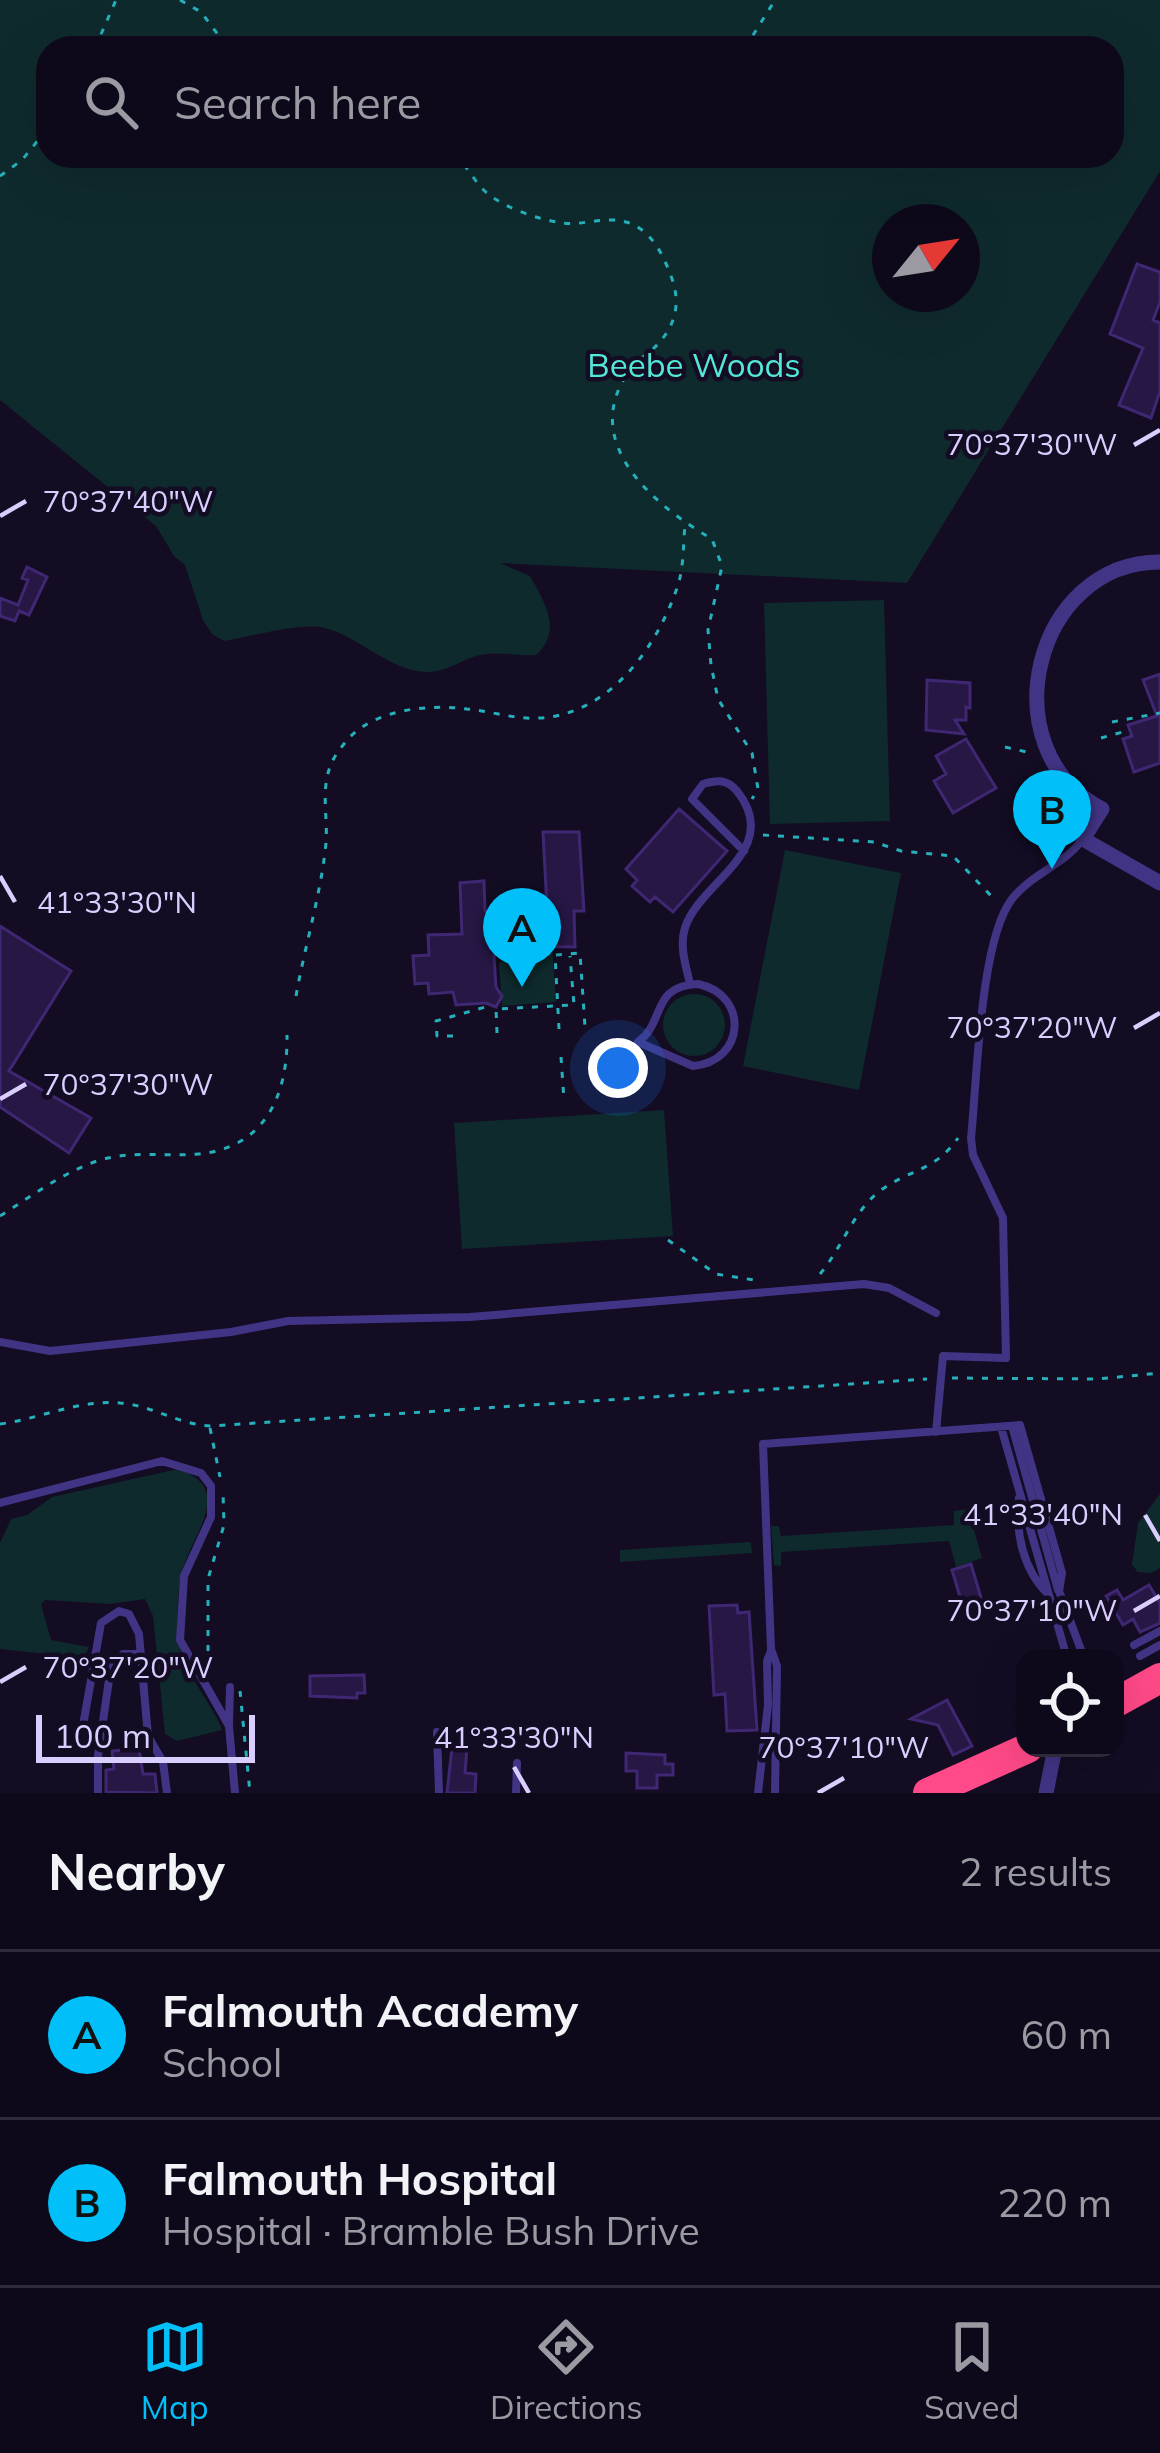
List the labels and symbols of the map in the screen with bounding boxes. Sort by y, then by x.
north arrow [872,204,980,312]
park label: Beebe Woods [587,344,801,385]
text: 70°37'30"W [947,425,1117,463]
text: 70°37'40"W [43,482,213,520]
pin: B [1013,770,1091,869]
text: 41°33'30"N [37,883,197,921]
pin: A [483,888,561,987]
text: 70°37'20"W [947,1008,1117,1046]
your location [588,1038,648,1098]
text: 70°37'30"W [43,1065,213,1103]
text: 41°33'40"N [963,1495,1123,1533]
text: 70°37'10"W [947,1591,1117,1629]
text: 70°37'20"W [43,1648,213,1686]
scale bar [36,1709,255,1762]
text: 41°33'30"N [434,1718,594,1756]
text: 70°37'10"W [759,1728,929,1766]

